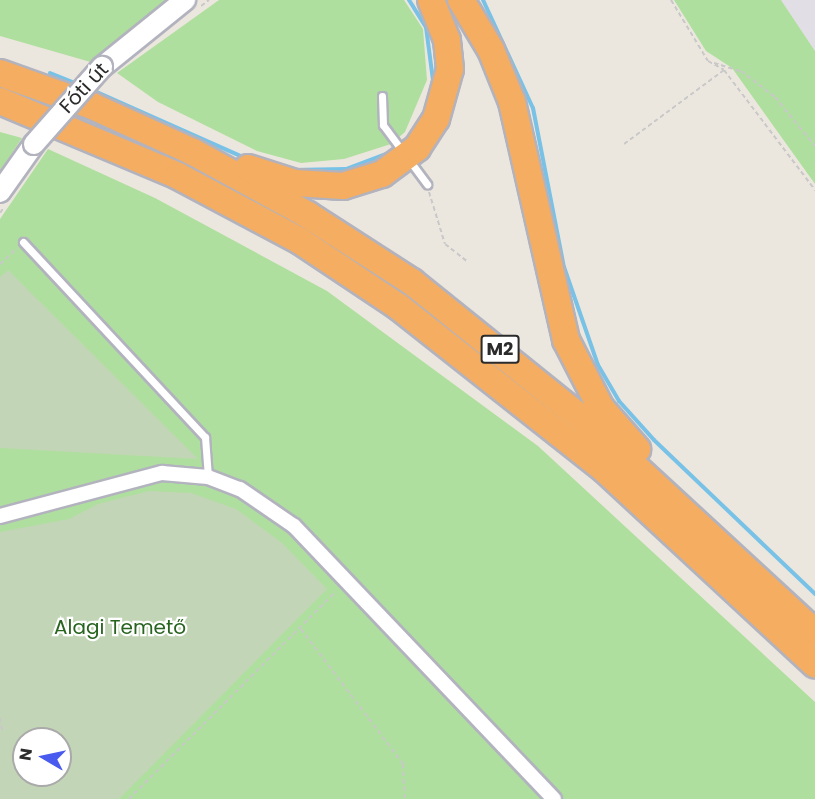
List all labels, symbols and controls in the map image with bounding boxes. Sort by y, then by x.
street label: Fóti út [55,58,113,118]
road number: M2 [480,334,520,364]
park label: Alagi Temető [54,615,186,639]
north arrow [12,727,72,787]
text: N [13,747,38,762]

